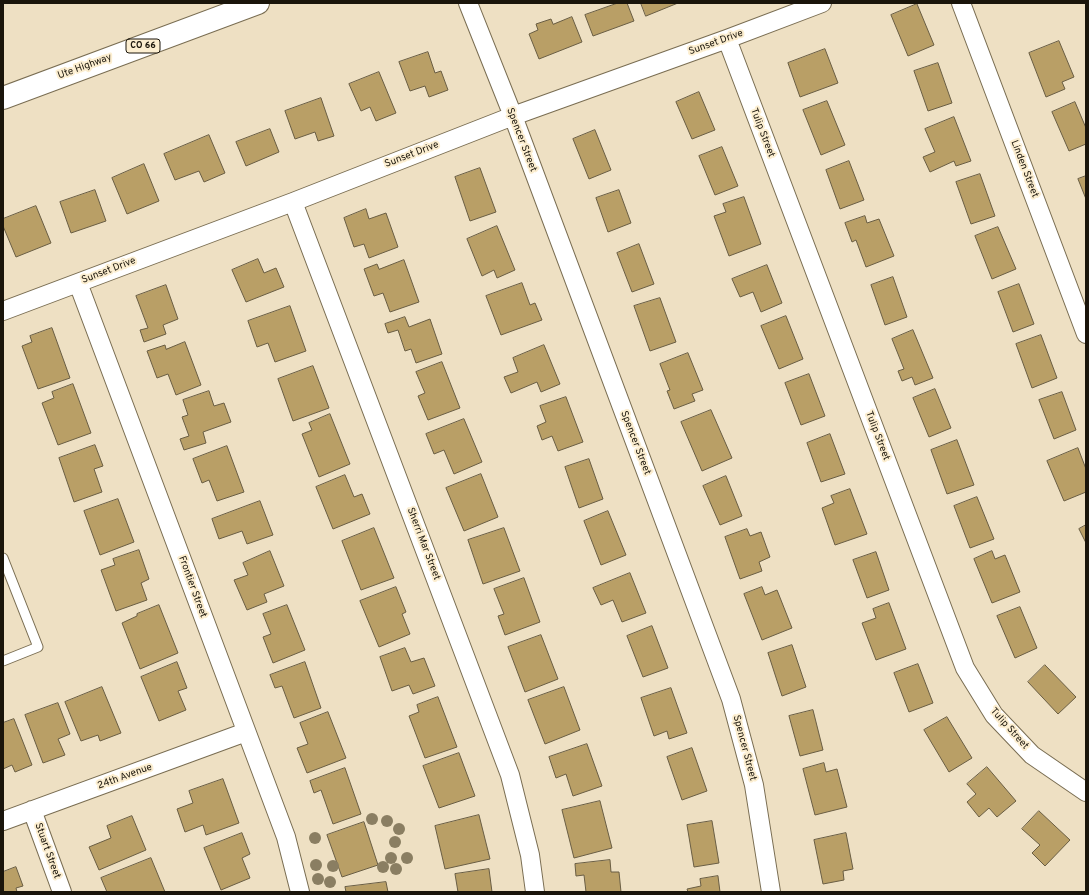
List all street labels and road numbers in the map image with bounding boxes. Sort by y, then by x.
street label: Sunset Drive [687,28,745,58]
road number: CO 66 [126,39,160,53]
street label: Ute Highway [56,52,114,82]
street label: Spencer Street [503,106,539,174]
street label: Tulip Street [747,107,777,159]
street label: Sunset Drive [383,139,441,171]
street label: Linden Street [1008,139,1040,199]
street label: Sunset Drive [80,255,138,287]
street label: Spencer Street [617,409,653,477]
street label: Tulip Street [862,410,892,462]
street label: Sherri Mar Street [404,506,442,582]
street label: Frontier Street [175,554,209,620]
street label: Tulip Street [987,706,1031,752]
street label: Spencer Street [729,714,759,782]
street label: 24th Avenue [96,762,154,792]
street label: Stuart Street [31,822,63,880]

